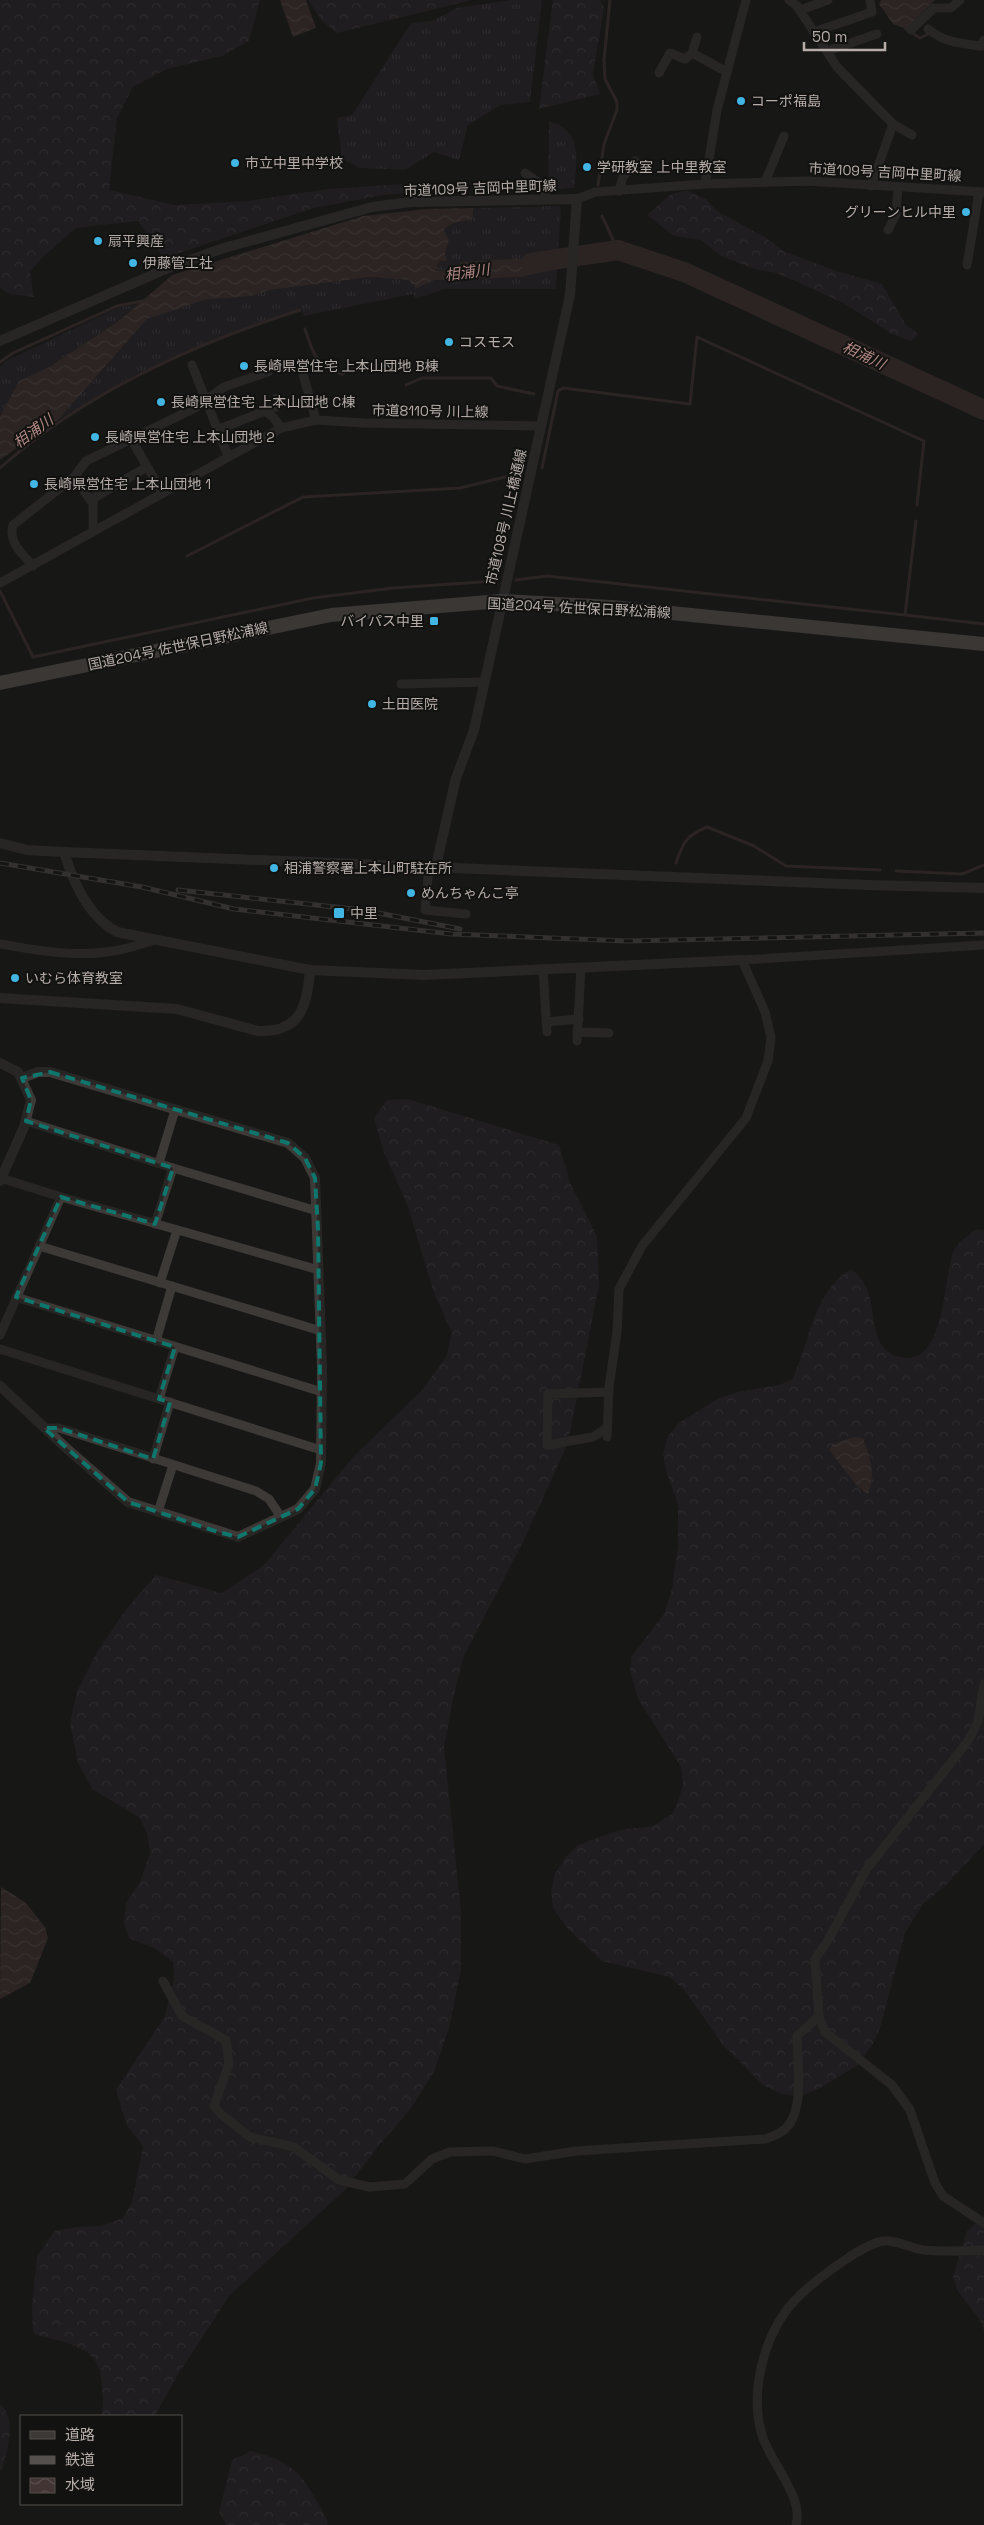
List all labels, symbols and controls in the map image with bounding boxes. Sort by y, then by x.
scale bar [804,20,885,52]
text: 50 m [812,27,847,46]
place label: コーポ福島 [751,92,821,110]
marker: コーポ福島 [735,95,747,107]
place label: 市立中里中学校 [245,154,343,172]
marker: 市立中里中学校 [229,157,241,169]
place label: 学研教室 上中里教室 [597,158,727,176]
street label: 市道109号 吉岡中里町線 [808,159,962,185]
marker: 学研教室 上中里教室 [581,161,593,173]
street label: 市道109号 吉岡中里町線 [403,176,557,200]
place label: グリーンヒル中里 [845,203,956,221]
marker: グリーンヒル中里 [960,206,972,218]
place label: 扇平興産 [108,232,164,250]
marker: 扇平興産 [92,235,104,247]
place label: 伊藤管工社 [143,254,213,272]
marker: 伊藤管工社 [127,257,139,269]
water label: 相浦川 [443,259,493,285]
place label: コスモス [459,333,515,351]
marker: コスモス [443,336,455,348]
water label: 相浦川 [840,337,890,374]
place label: 長崎県営住宅 上本山団地 B棟 [254,357,438,375]
marker: 長崎県営住宅 上本山団地 B棟 [238,360,250,372]
place label: 長崎県営住宅 上本山団地 C棟 [171,393,355,411]
marker: 長崎県営住宅 上本山団地 C棟 [155,396,167,408]
street label: 市道8110号 川上線 [371,401,489,421]
water label: 相浦川 [9,409,58,452]
place label: 長崎県営住宅 上本山団地 2 [105,428,275,446]
marker: 長崎県営住宅 上本山団地 2 [89,431,101,443]
street label: 市道108号 川上橋通線 [482,447,530,587]
place label: 長崎県営住宅 上本山団地 1 [44,475,211,493]
marker: 長崎県営住宅 上本山団地 1 [28,478,40,490]
street label: 国道204号 佐世保日野松浦線 [487,594,671,622]
place label: バイパス中里 [340,612,424,630]
marker: バイパス中里 [428,615,440,627]
street label: 国道204号 佐世保日野松浦線 [86,618,270,674]
place label: 土田医院 [382,695,438,713]
marker: 土田医院 [366,698,378,710]
place label: 相浦警察署上本山町駐在所 [284,859,452,877]
marker: 相浦警察署上本山町駐在所 [268,862,280,874]
place label: めんちゃんこ亭 [421,884,519,902]
marker: めんちゃんこ亭 [405,887,417,899]
place label: 中里 [350,904,378,922]
marker: 中里 [332,906,346,920]
place label: いむら体育教室 [25,969,123,987]
marker: いむら体育教室 [9,972,21,984]
legend [20,2415,182,2505]
text: 道路 [65,2425,95,2444]
text: 鉄道 [65,2450,95,2469]
text: 水域 [65,2475,95,2494]

